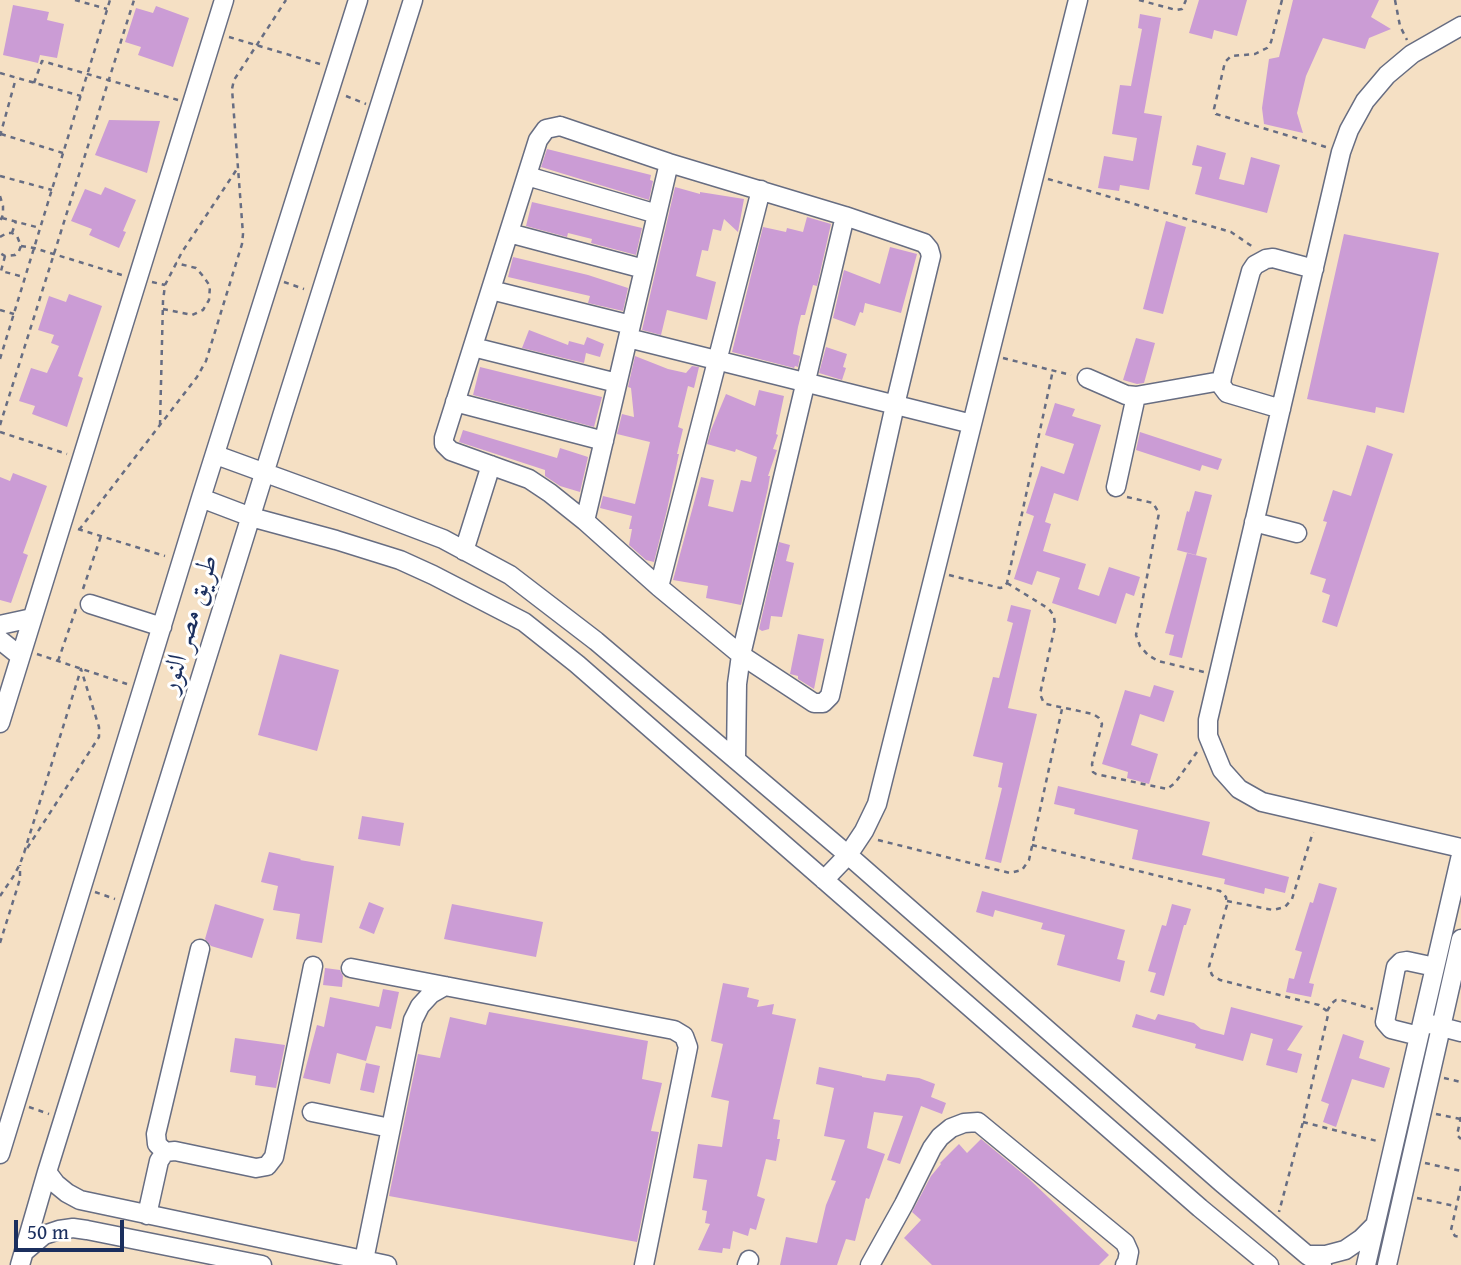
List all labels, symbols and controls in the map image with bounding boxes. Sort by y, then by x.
street label: طريق مصر النور [153,551,227,697]
scale bar [18,1206,128,1250]
text: 50 m [27,1216,69,1247]

